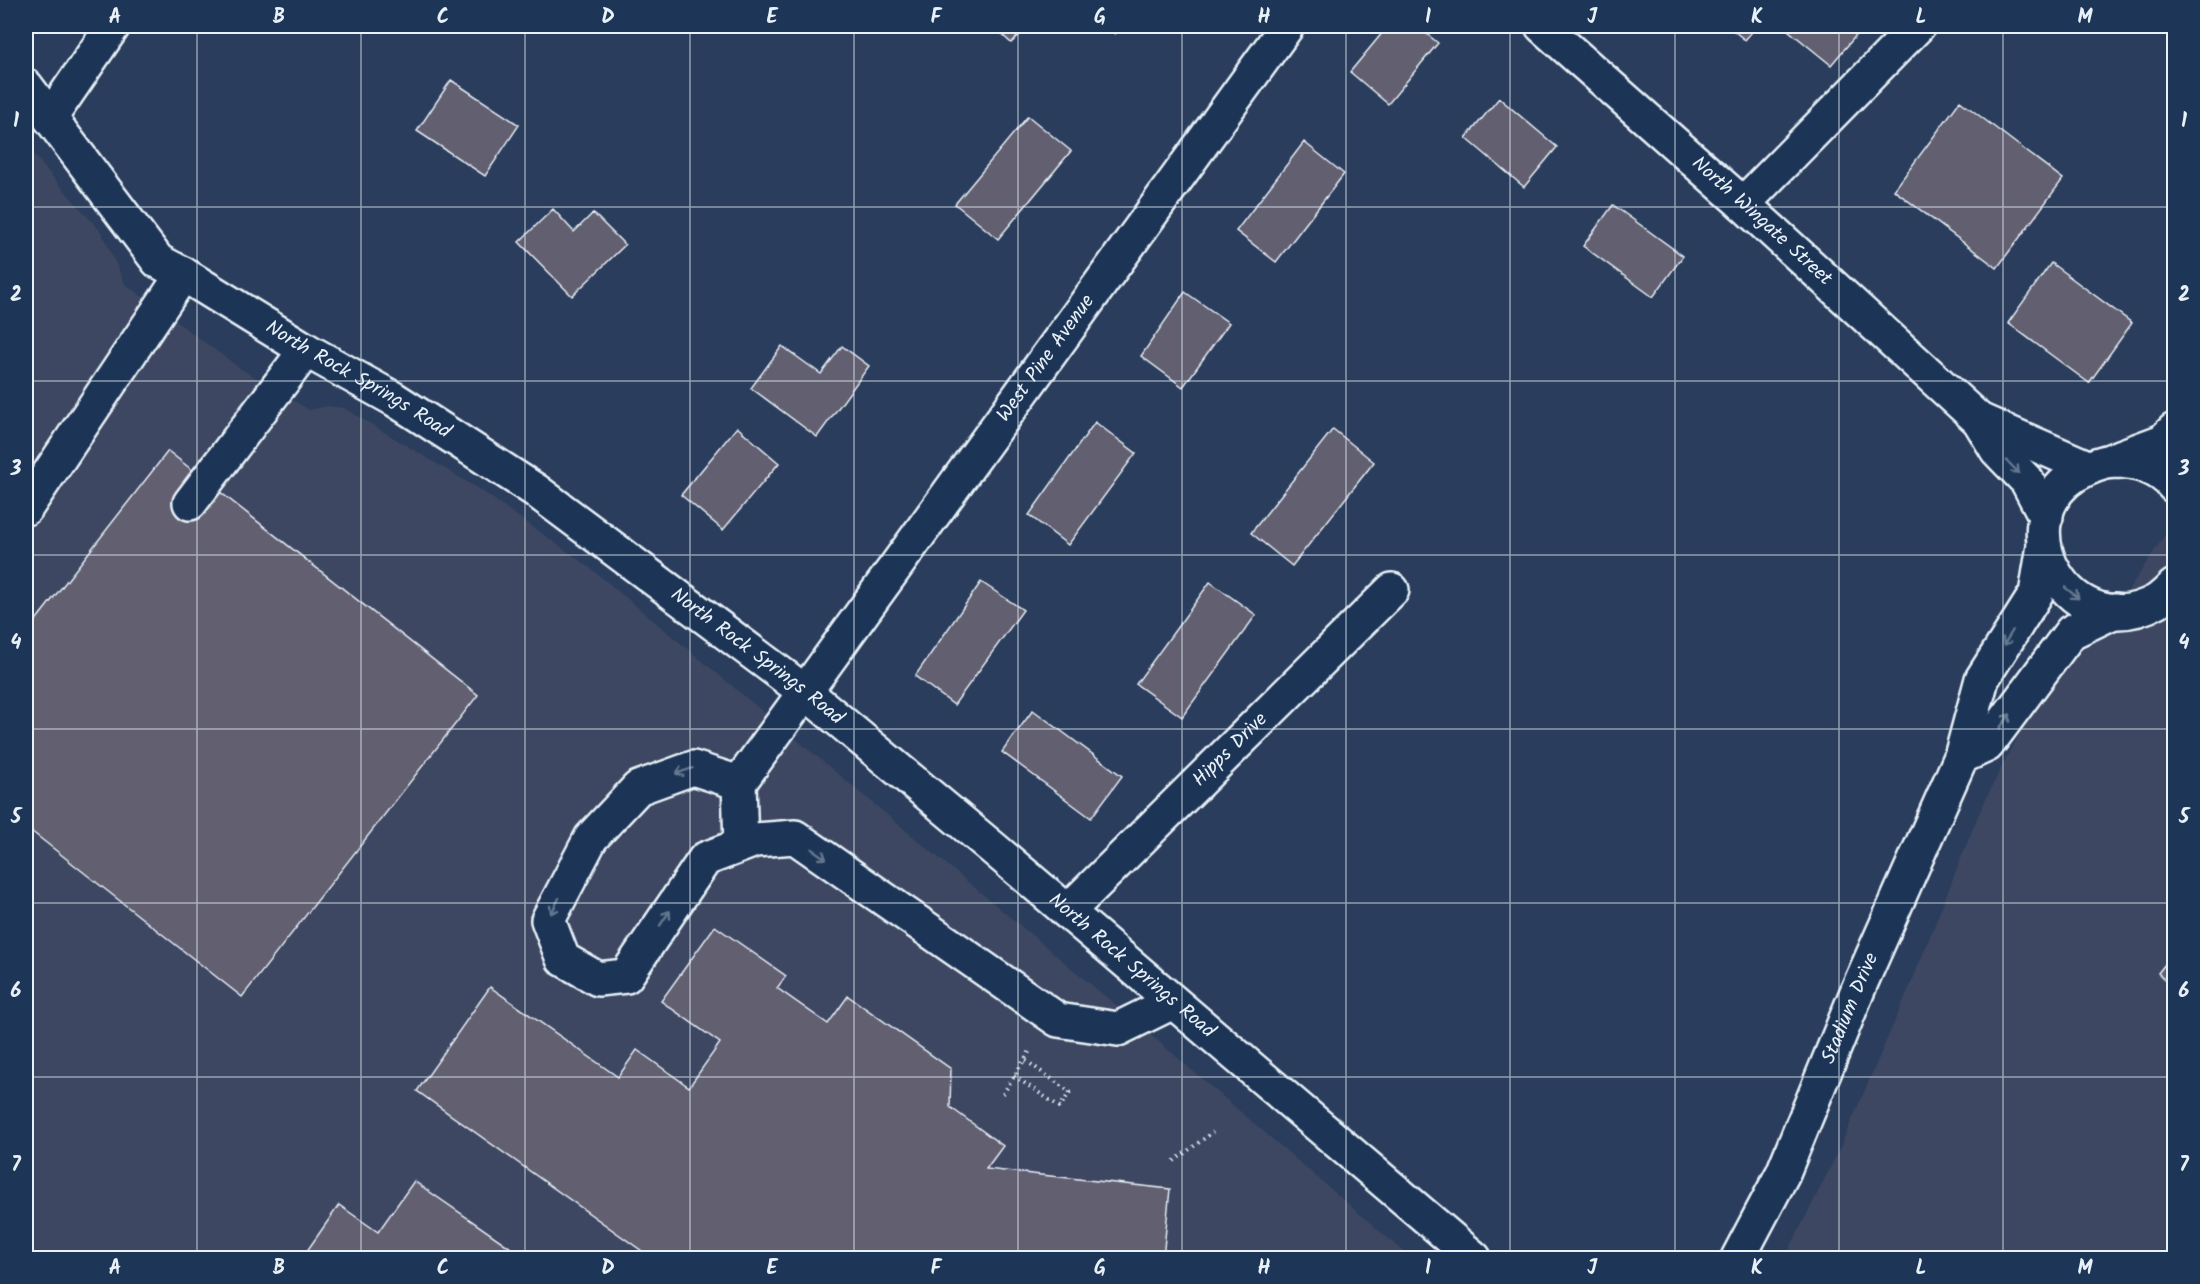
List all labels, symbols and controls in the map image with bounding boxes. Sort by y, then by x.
text: A [109,2,121,34]
text: B [273,2,285,34]
text: C [437,2,449,34]
text: D [601,2,615,34]
text: E [766,2,778,34]
text: F [931,2,943,34]
text: G [1094,2,1106,34]
text: H [1257,2,1271,34]
text: I [1425,2,1431,34]
text: J [1587,2,1598,34]
text: K [1751,2,1763,34]
text: L [1916,2,1926,34]
text: M [2077,2,2093,34]
text: 1 [13,106,19,138]
text: 1 [2181,106,2187,138]
street label: North Wingate Street [1684,149,1840,294]
text: 2 [10,280,22,312]
text: 2 [2178,280,2190,312]
street label: West Pine Avenue [989,288,1104,429]
street label: North Rock Springs Road [259,312,458,448]
text: 3 [10,454,22,486]
text: 3 [2178,454,2190,486]
one-way arrow [2006,459,2020,474]
street label: North Rock Springs Road [663,580,851,734]
one-way arrow [2064,586,2080,599]
text: 4 [11,628,22,660]
text: 4 [2179,628,2190,660]
one-way arrow [2002,629,2014,645]
street label: Hipps Drive [1185,705,1276,795]
one-way arrow [1998,713,2011,729]
one-way arrow [675,767,694,778]
text: 5 [10,802,23,834]
text: 5 [2178,802,2191,834]
one-way arrow [811,848,827,860]
street label: North Rock Springs Road [1041,885,1223,1047]
one-way arrow [549,897,560,915]
one-way arrow [659,911,671,927]
street label: Stadium Drive [1813,948,1888,1069]
text: 6 [11,976,22,1008]
text: 6 [2179,976,2190,1008]
text: 7 [11,1150,21,1182]
text: 7 [2179,1150,2189,1182]
text: A [109,1253,121,1284]
text: B [273,1253,285,1284]
text: C [437,1253,449,1284]
text: D [601,1253,615,1284]
text: E [766,1253,778,1284]
text: F [931,1253,943,1284]
text: G [1094,1253,1106,1284]
text: H [1257,1253,1271,1284]
text: I [1425,1253,1431,1284]
text: J [1587,1253,1598,1284]
text: K [1751,1253,1763,1284]
text: L [1916,1253,1926,1284]
text: M [2077,1253,2093,1284]

